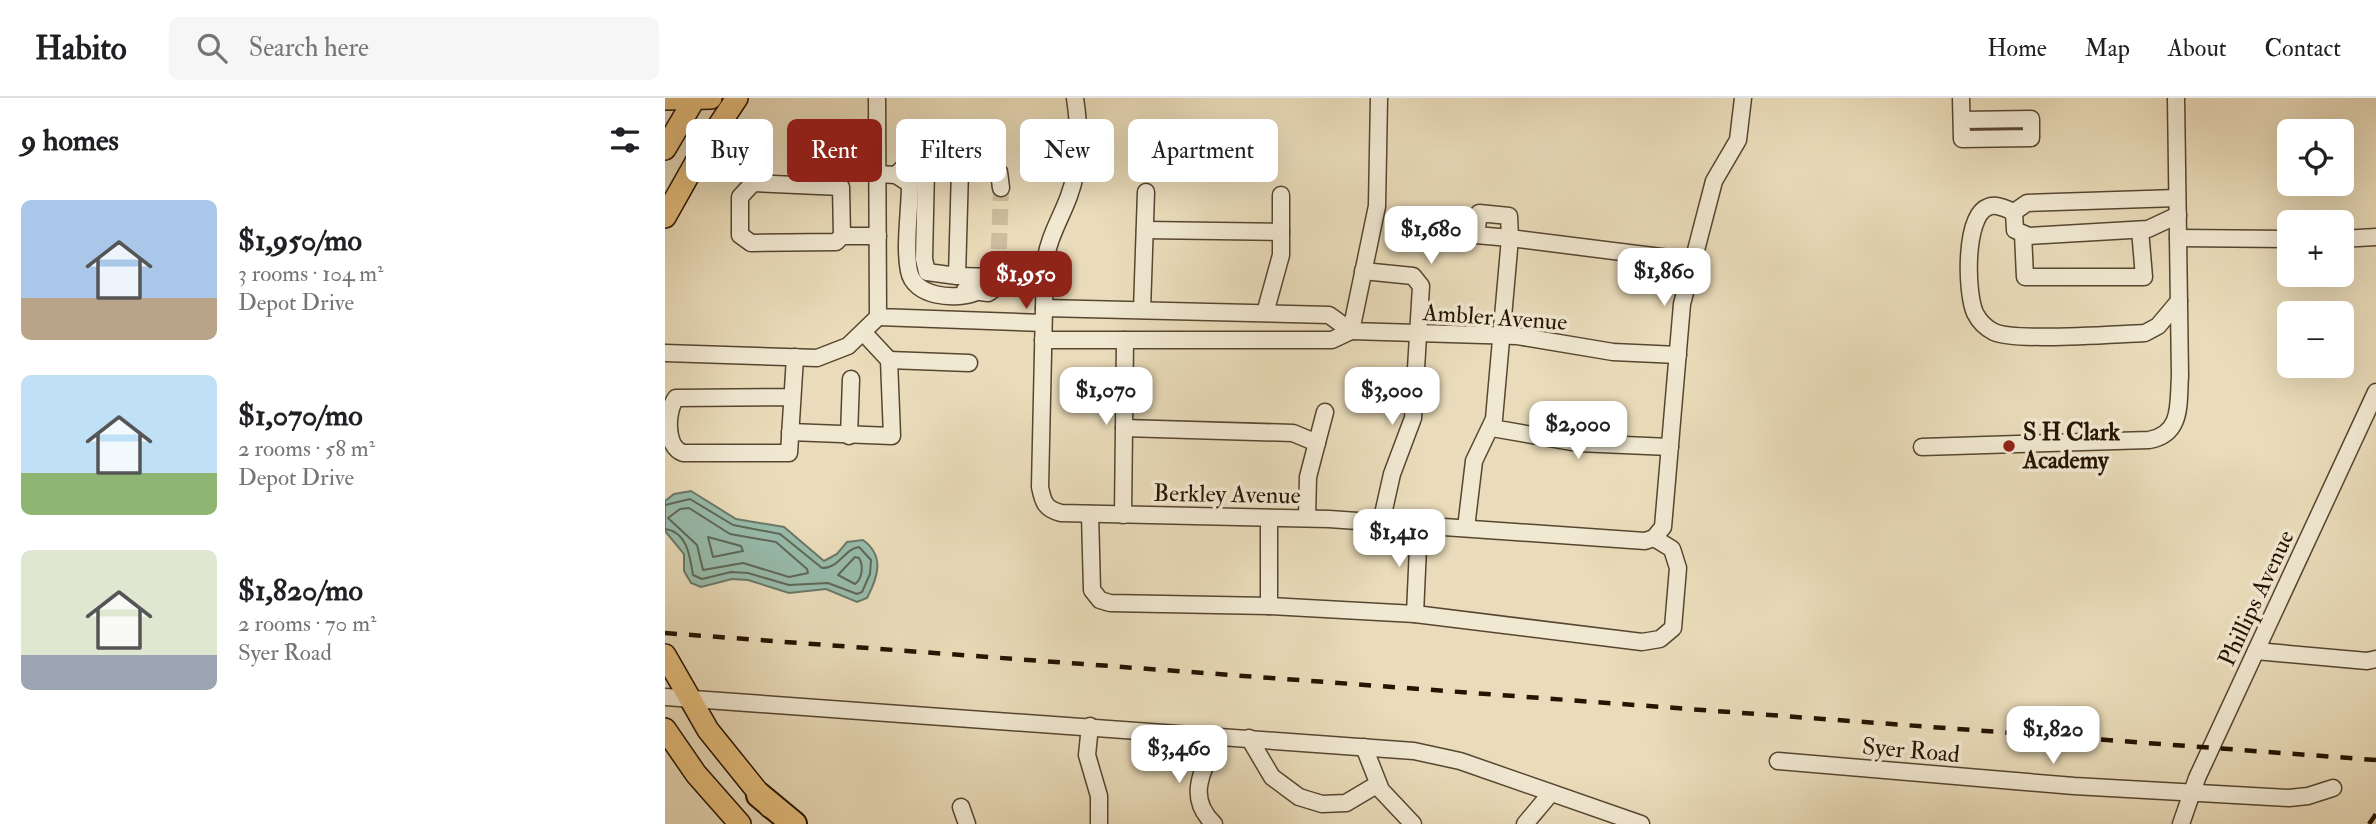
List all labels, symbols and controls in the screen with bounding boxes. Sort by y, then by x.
search box [169,17,659,80]
text: Habito [35,28,127,69]
icon: search [193,29,231,67]
text: Search here [249,32,369,64]
text: Home [1987,33,2047,64]
text: Map [2085,33,2130,64]
text: About [2168,33,2227,64]
text: Contact [2265,33,2341,64]
chip: Buy [686,119,773,182]
chip: Rent [787,119,882,182]
chip: Filters [896,119,1006,182]
chip: New [1020,119,1114,182]
chip: Apartment [1128,119,1278,182]
map controls [2277,119,2354,378]
button: locate [2277,119,2354,196]
icon: filters [606,121,644,159]
text: 9 homes [21,122,119,159]
pin: $1,680 [1374,206,1488,266]
button: + [2277,210,2354,287]
text: $1,680 [1401,214,1461,243]
text: $1,950/mo [238,222,362,259]
icon: home [77,228,161,312]
pin: $1,860 [1607,248,1721,308]
pin: $1,950 [969,252,1083,311]
text: $1,860 [1634,256,1694,285]
text: 3 rooms · 104 m² [238,259,384,288]
text: $1,950 [996,259,1056,288]
text: Depot Drive [238,288,354,317]
street label: Ambler Avenue [1421,297,1568,338]
button: − [2277,301,2354,378]
pin: $1,070 [1049,368,1163,427]
pin: $3,000 [1335,368,1449,427]
text: $1,070 [1076,375,1136,404]
text: $3,000 [1361,375,1423,404]
text: $1,070/mo [238,397,363,434]
pin: $2,000 [1521,402,1635,461]
icon: home [77,403,161,487]
text: $2,000 [1545,409,1611,438]
place label: S H Clark Academy [2022,417,2121,476]
text: 2 rooms · 58 m² [238,434,375,463]
marker: S H Clark Academy [2001,438,2017,454]
text: Depot Drive [238,463,354,492]
street label: Berkley Avenue [1153,478,1301,511]
pin: $1,410 [1342,510,1456,569]
text: $1,410 [1369,517,1429,546]
street label: Phillips Avenue [2211,525,2301,671]
text: $1,820/mo [238,572,363,609]
icon: home [77,578,161,662]
text: 2 rooms · 70 m² [238,609,377,638]
text: Syer Road [238,638,332,667]
pin: $1,820 [1996,706,2110,766]
text: $1,820 [2023,714,2083,743]
pin: $3,460 [1122,726,1236,785]
street label: Syer Road [1861,731,1961,770]
text: $3,460 [1147,733,1211,762]

